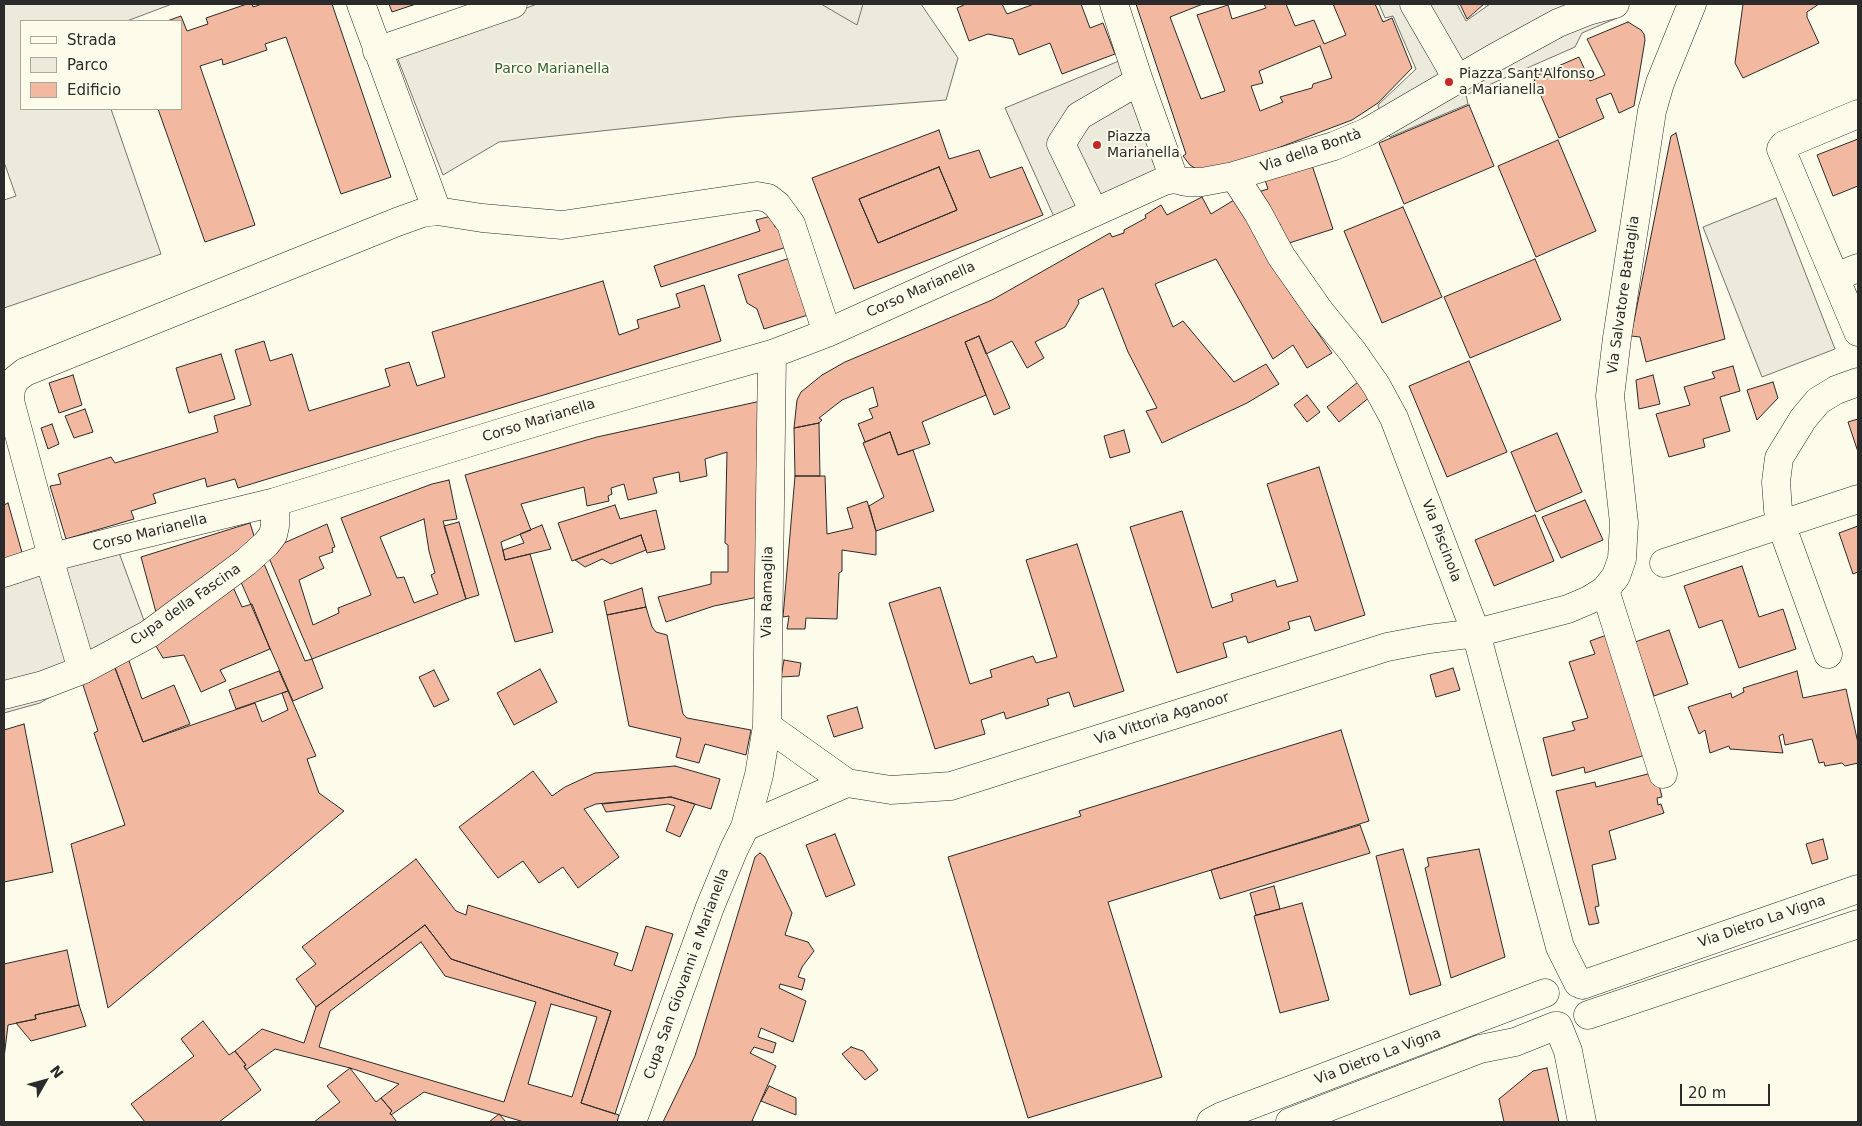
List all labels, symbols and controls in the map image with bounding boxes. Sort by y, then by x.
legend [20,20,182,110]
text: Strada [67,31,116,49]
text: Parco [67,56,108,74]
park label: Parco Marianella [494,61,610,77]
place label: Piazza Sant'Alfonso a Marianella [1459,66,1595,98]
marker: Piazza Sant'Alfonso a Marianella [1443,76,1455,88]
text: Edificio [67,81,121,99]
street label: Via della Bontà [1258,126,1364,176]
place label: Piazza Marianella [1107,129,1180,162]
marker: Piazza Marianella [1091,139,1103,151]
street label: Via Salvatore Battaglia [1605,215,1643,375]
street label: Corso Marianella [864,259,978,321]
street label: Corso Marianella [481,396,597,446]
street label: Via Piscinola [1418,497,1464,585]
street label: Corso Marianella [91,511,209,555]
street label: Via Ramaglia [759,546,777,638]
street label: Cupa della Fascina [128,561,244,649]
street label: Via Vittoria Aganoor [1093,689,1231,749]
street label: Cupa San Giovanni a Marianella [641,866,733,1082]
street label: Via Dietro La Vigna [1696,892,1828,952]
street label: Via Dietro La Vigna [1313,1025,1443,1089]
north arrow [20,1056,70,1106]
text: N [47,1062,67,1081]
scale bar [1682,1074,1772,1106]
text: 20 m [1688,1084,1726,1102]

